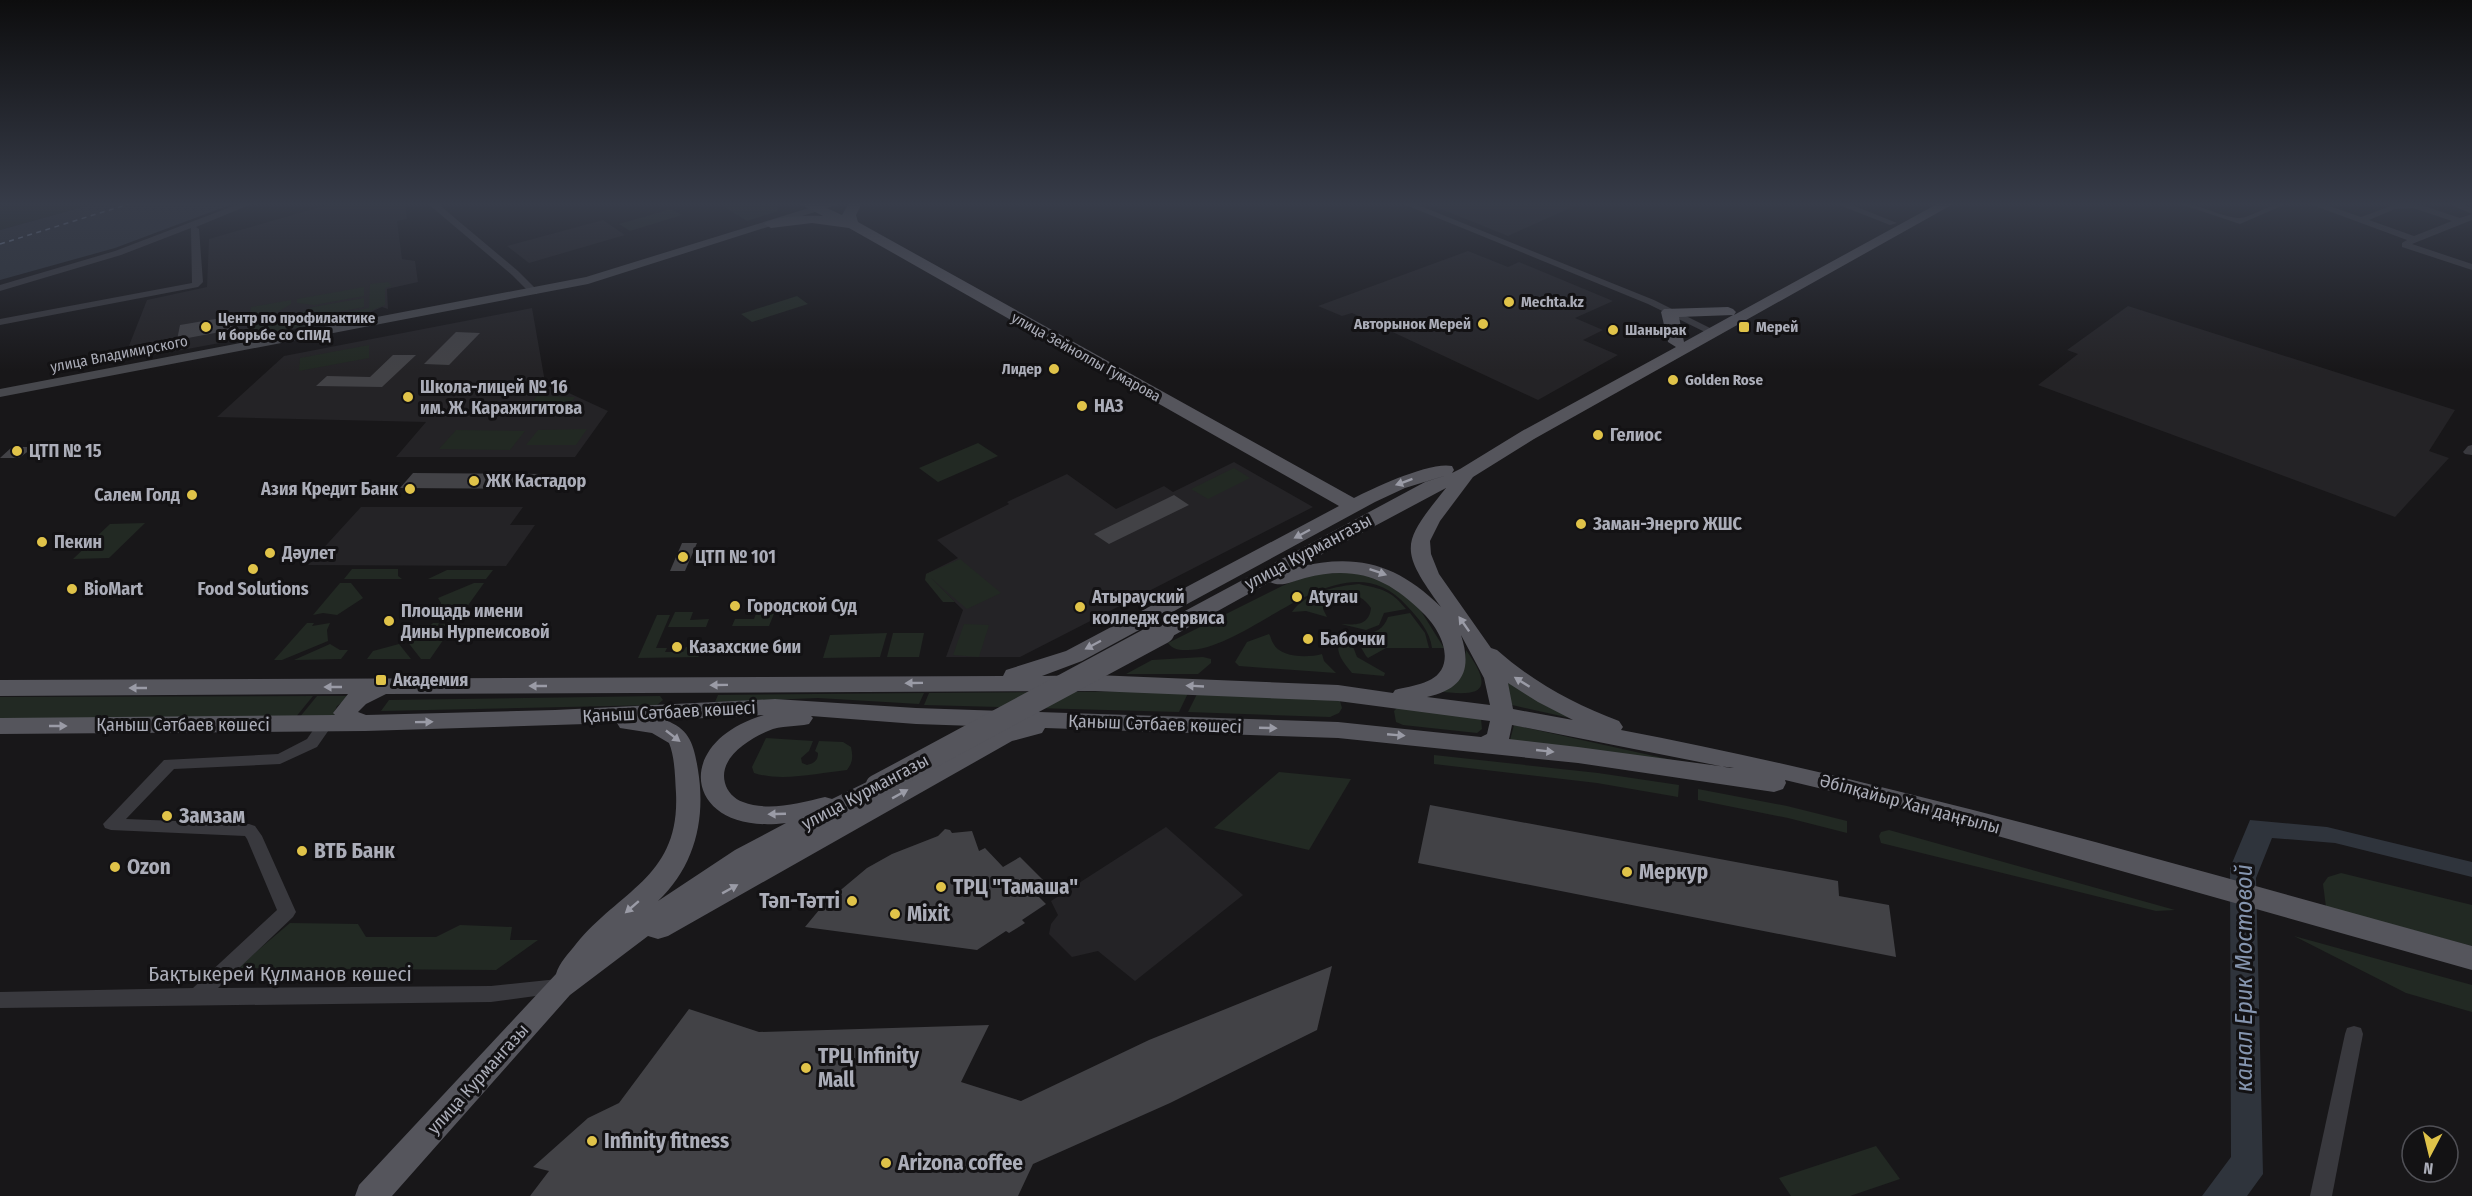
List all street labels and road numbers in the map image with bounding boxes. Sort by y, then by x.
street label: улица Зейноллы Гумарова [1008,308,1164,406]
street label: улица Владимирского [49,332,189,376]
street label: улица Курмангазы [1241,509,1375,595]
street label: Қаныш Сәтбаев көшесі [582,696,756,728]
street label: Қаныш Сәтбаев көшесі [1068,710,1242,738]
street label: Қаныш Сәтбаев көшесі [96,714,270,736]
street label: улица Курмангазы [798,749,932,835]
street label: Әбілқайыр Хан даңғылы [1817,769,2003,839]
street label: Бақтыкерей Құлманов көшесі [148,961,412,987]
street label: улица Курмангазы [423,1019,533,1139]

